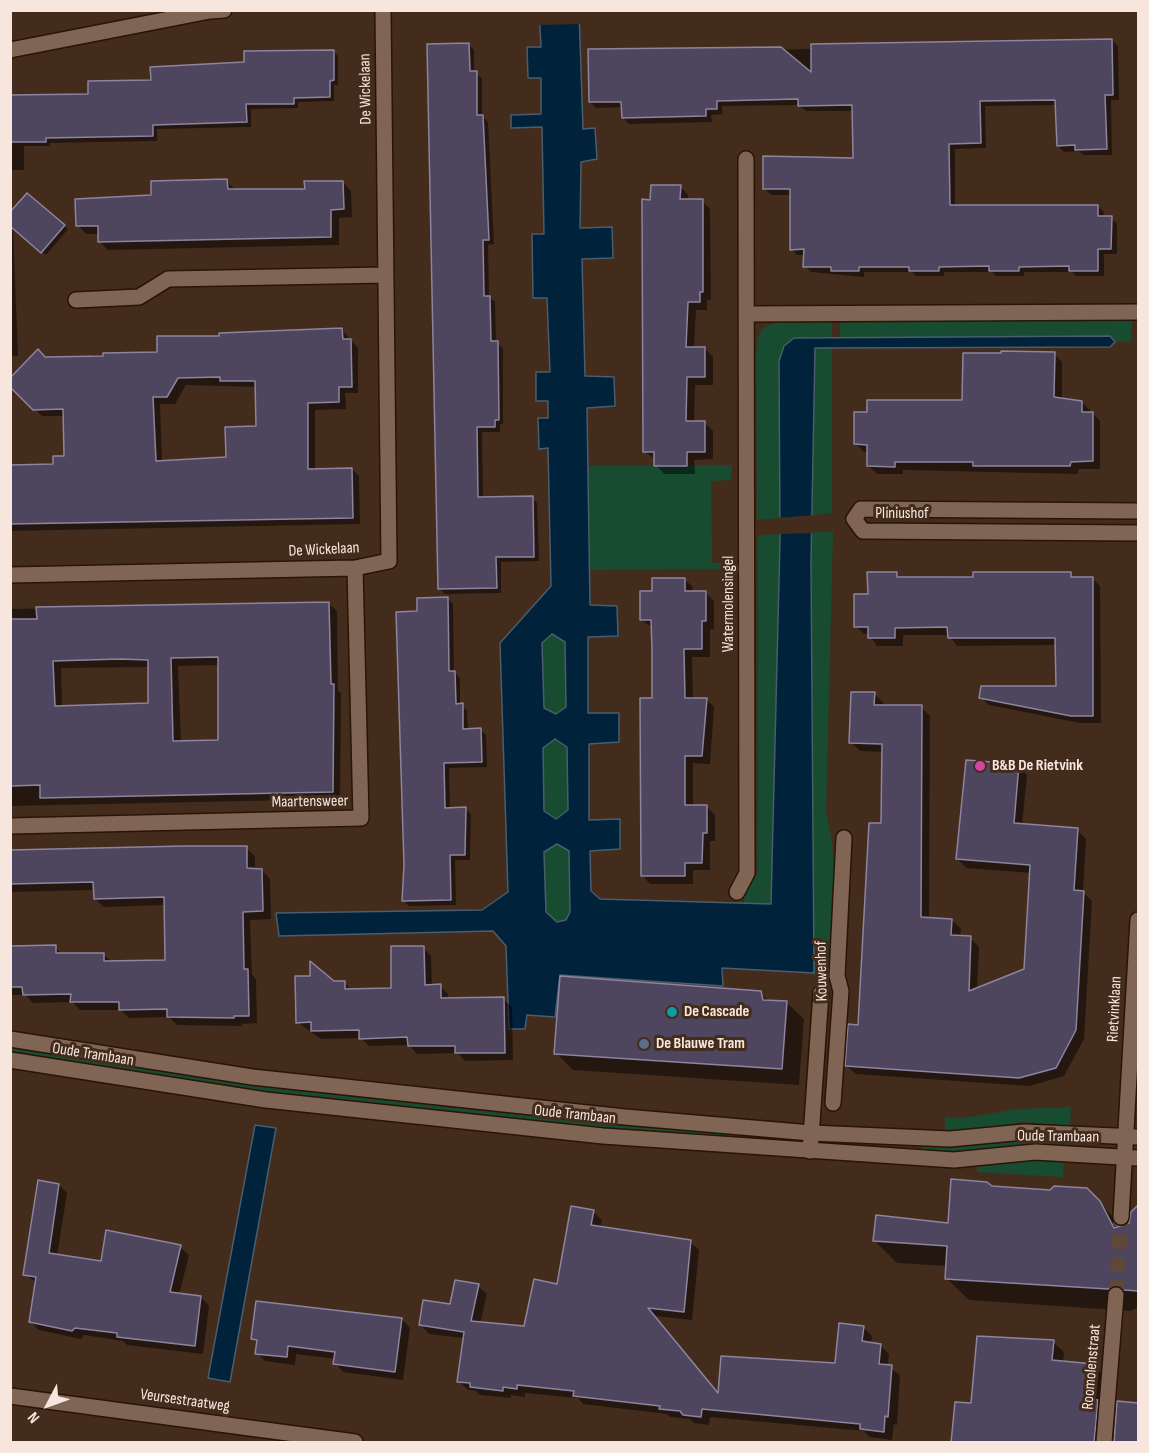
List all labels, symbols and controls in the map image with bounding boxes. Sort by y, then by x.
street label: De Wickelaan [356,53,376,125]
street label: Pliniushof [875,504,929,524]
street label: De Wickelaan [288,539,360,561]
street label: Watermolensingel [719,556,739,652]
place label: B&B De Rietvink [992,756,1083,776]
marker: B&B De Rietvink [973,759,987,773]
street label: Maartensweer [271,792,349,812]
street label: Kouwenhof [812,941,832,1001]
street label: Rietvinklaan [1104,976,1126,1042]
place label: De Cascade [684,1002,749,1022]
marker: De Cascade [665,1005,679,1019]
place label: De Blauwe Tram [656,1034,745,1054]
marker: De Blauwe Tram [637,1037,651,1051]
street label: Oude Trambaan [51,1039,135,1071]
street label: Oude Trambaan [533,1101,617,1129]
street label: Oude Trambaan [1017,1127,1099,1147]
street label: Roomolenstraat [1079,1323,1105,1411]
north arrow [18,1375,78,1435]
street label: Veursestraatweg [139,1385,231,1417]
text: N [24,1408,44,1427]

